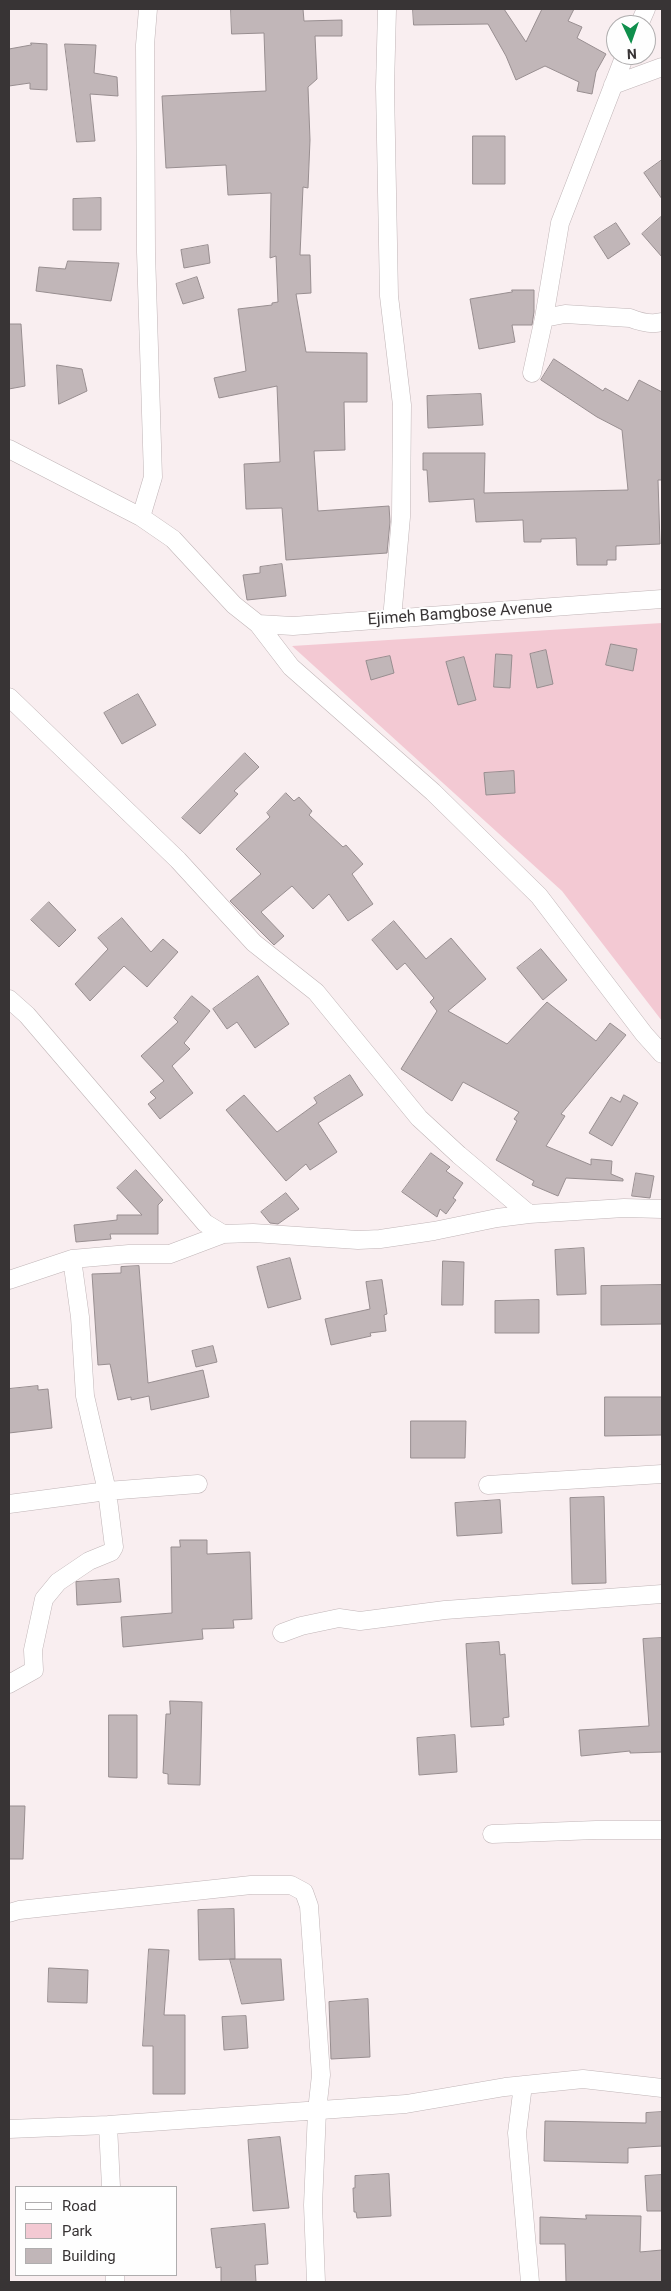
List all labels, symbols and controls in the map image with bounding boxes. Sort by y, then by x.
north arrow [606,15,656,65]
text: N [626,46,637,62]
street label: Ejimeh Bamgbose Avenue [367,598,553,630]
legend [15,2186,178,2276]
text: Road [62,2197,96,2215]
text: Park [62,2222,92,2240]
text: Building [62,2247,116,2265]

